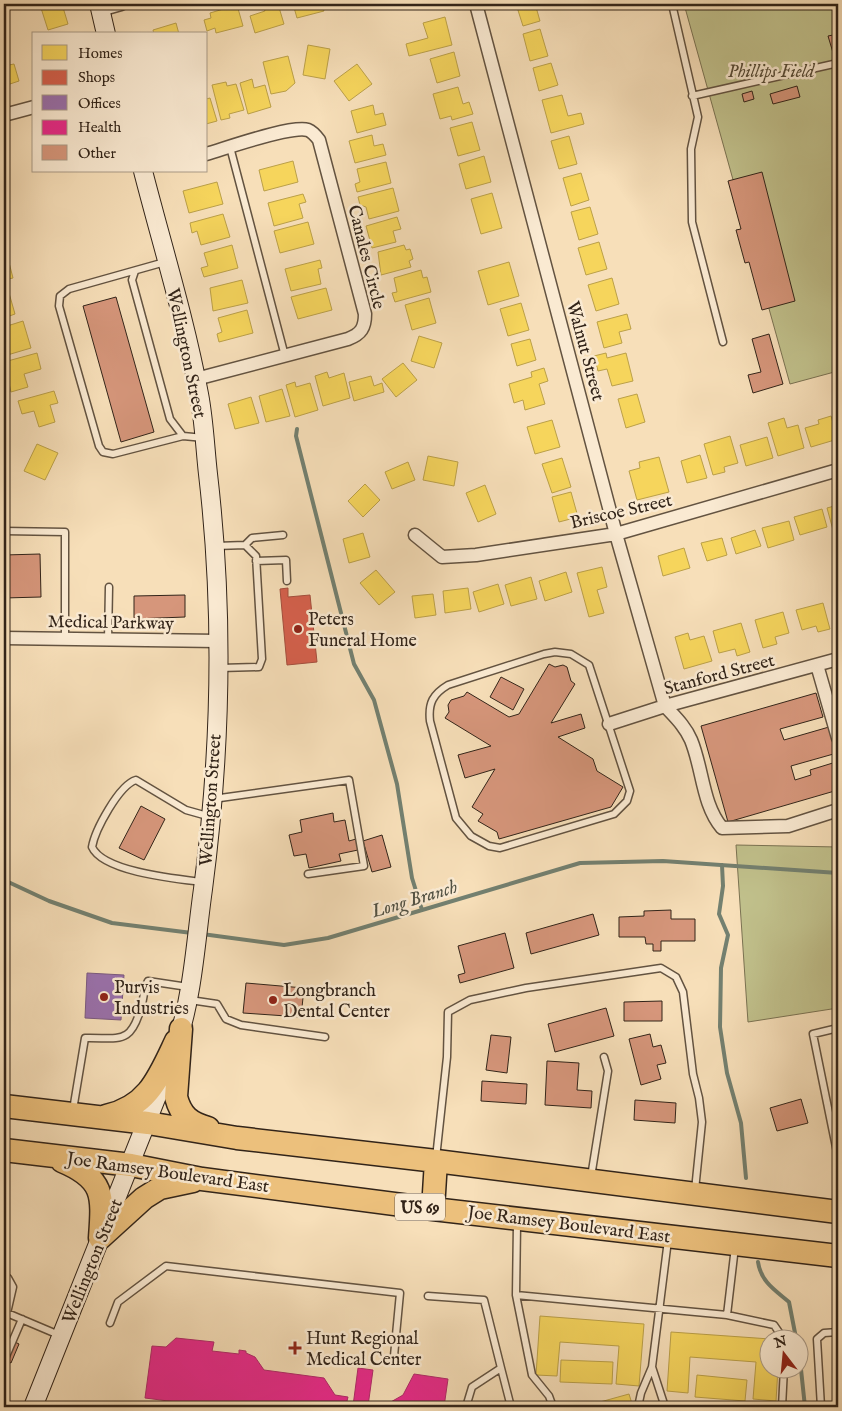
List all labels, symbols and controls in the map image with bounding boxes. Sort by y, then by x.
legend [32,32,208,172]
text: Homes [78,44,122,63]
park label: Phillips Field [728,61,816,84]
text: Shops [78,68,115,87]
text: Offices [78,94,121,113]
text: Health [78,118,121,137]
text: Other [78,144,116,163]
street label: Canales Circle [342,203,390,312]
street label: Wellington Street [160,286,211,421]
street label: Walnut Street [560,299,609,404]
street label: Briscoe Street [568,490,675,535]
place label: Peters Funeral Home [308,609,417,653]
street label: Medical Parkway [48,611,174,636]
marker: Peters Funeral Home [292,623,304,635]
street label: Stanford Street [661,650,777,701]
street label: Wellington Street [195,733,228,867]
water label: Long Branch [368,876,460,925]
place label: Purvis Industries [114,977,189,1021]
place label: Longbranch Dental Center [283,980,390,1024]
marker: Purvis Industries [98,991,110,1003]
marker: Longbranch Dental Center [267,994,279,1006]
street label: Joe Ramsey Boulevard East [63,1148,270,1199]
road number: US 69 [395,1194,445,1220]
street label: Wellington Street [58,1196,129,1327]
street label: Joe Ramsey Boulevard East [464,1201,671,1249]
place label: Hunt Regional Medical Center [306,1328,422,1372]
north arrow [760,1328,810,1378]
text: N [771,1332,789,1353]
marker: Hunt Regional Medical Center [288,1341,302,1355]

